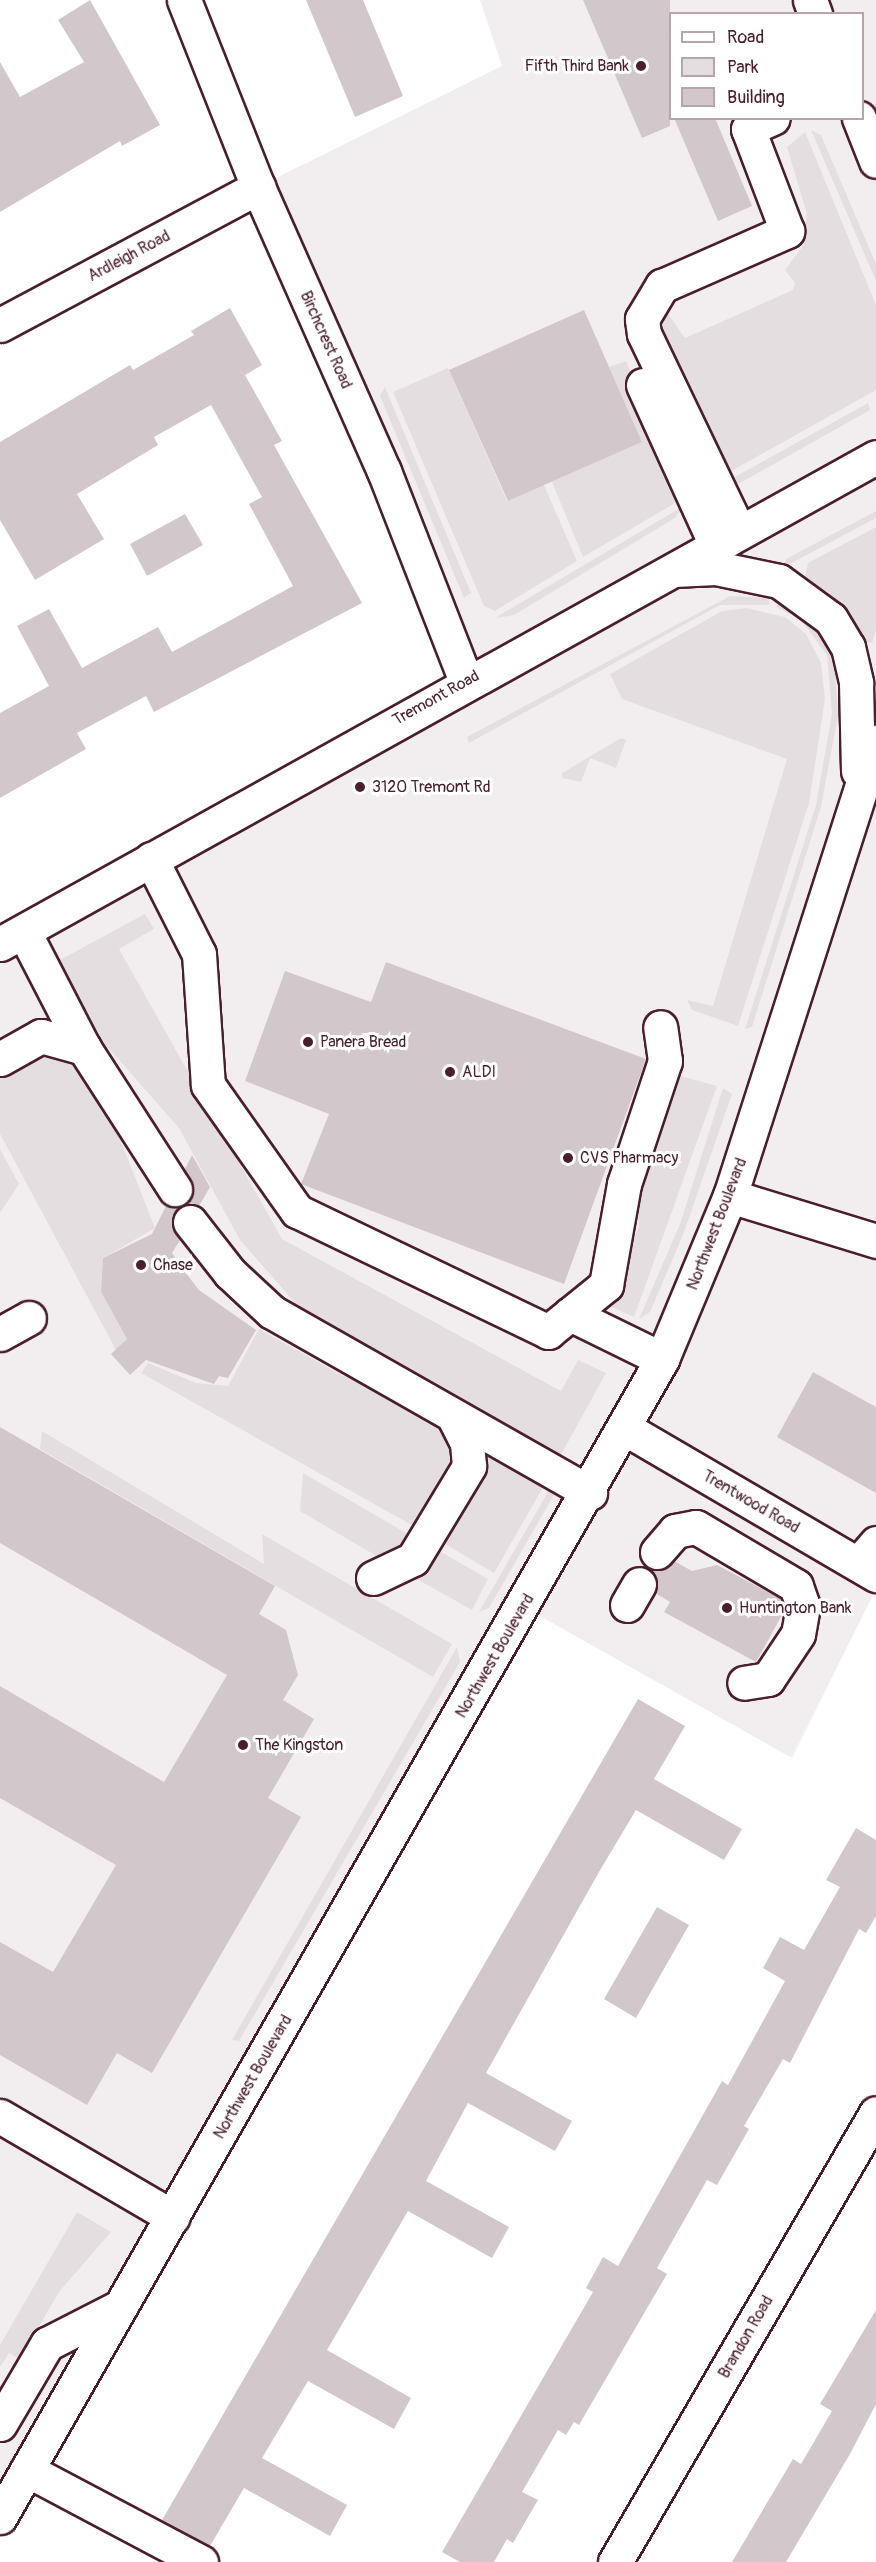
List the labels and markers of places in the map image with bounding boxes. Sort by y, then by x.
place label: Fifth Third Bank [525,56,629,76]
marker: Fifth Third Bank [634,59,648,73]
place label: 3120 Tremont Rd [372,777,491,797]
marker: 3120 Tremont Rd [353,780,367,794]
place label: Panera Bread [320,1032,406,1052]
marker: Panera Bread [301,1035,315,1049]
place label: ALDI [462,1062,496,1082]
marker: ALDI [443,1065,457,1079]
place label: CVS Pharmacy [580,1148,678,1168]
marker: CVS Pharmacy [561,1151,575,1165]
place label: Chase [153,1255,193,1275]
marker: Chase [134,1258,148,1272]
place label: Huntington Bank [739,1598,851,1618]
marker: Huntington Bank [720,1601,734,1615]
place label: The Kingston [255,1735,343,1755]
marker: The Kingston [236,1738,250,1752]

